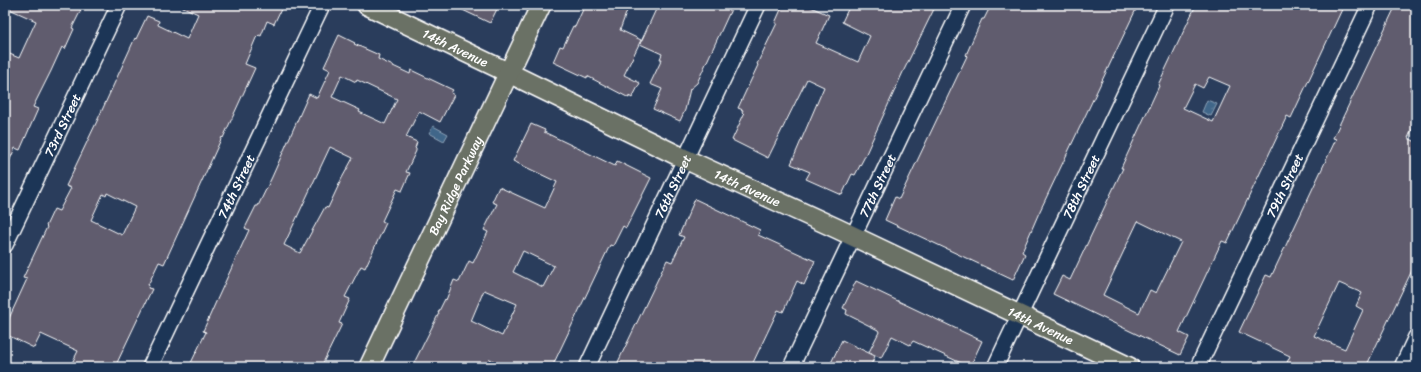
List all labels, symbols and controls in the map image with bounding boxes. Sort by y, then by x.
street label: 14th Avenue [418,22,492,73]
street label: 73rd Street [37,89,87,161]
street label: Bay Ridge Parkway [422,132,489,239]
street label: 77th Street [852,149,903,221]
street label: 79th Street [1259,149,1310,222]
street label: 74th Street [211,150,261,223]
street label: 76th Street [647,150,698,222]
street label: 78th Street [1056,150,1106,222]
street label: 14th Avenue [710,162,785,213]
street label: 14th Avenue [1004,300,1078,351]

